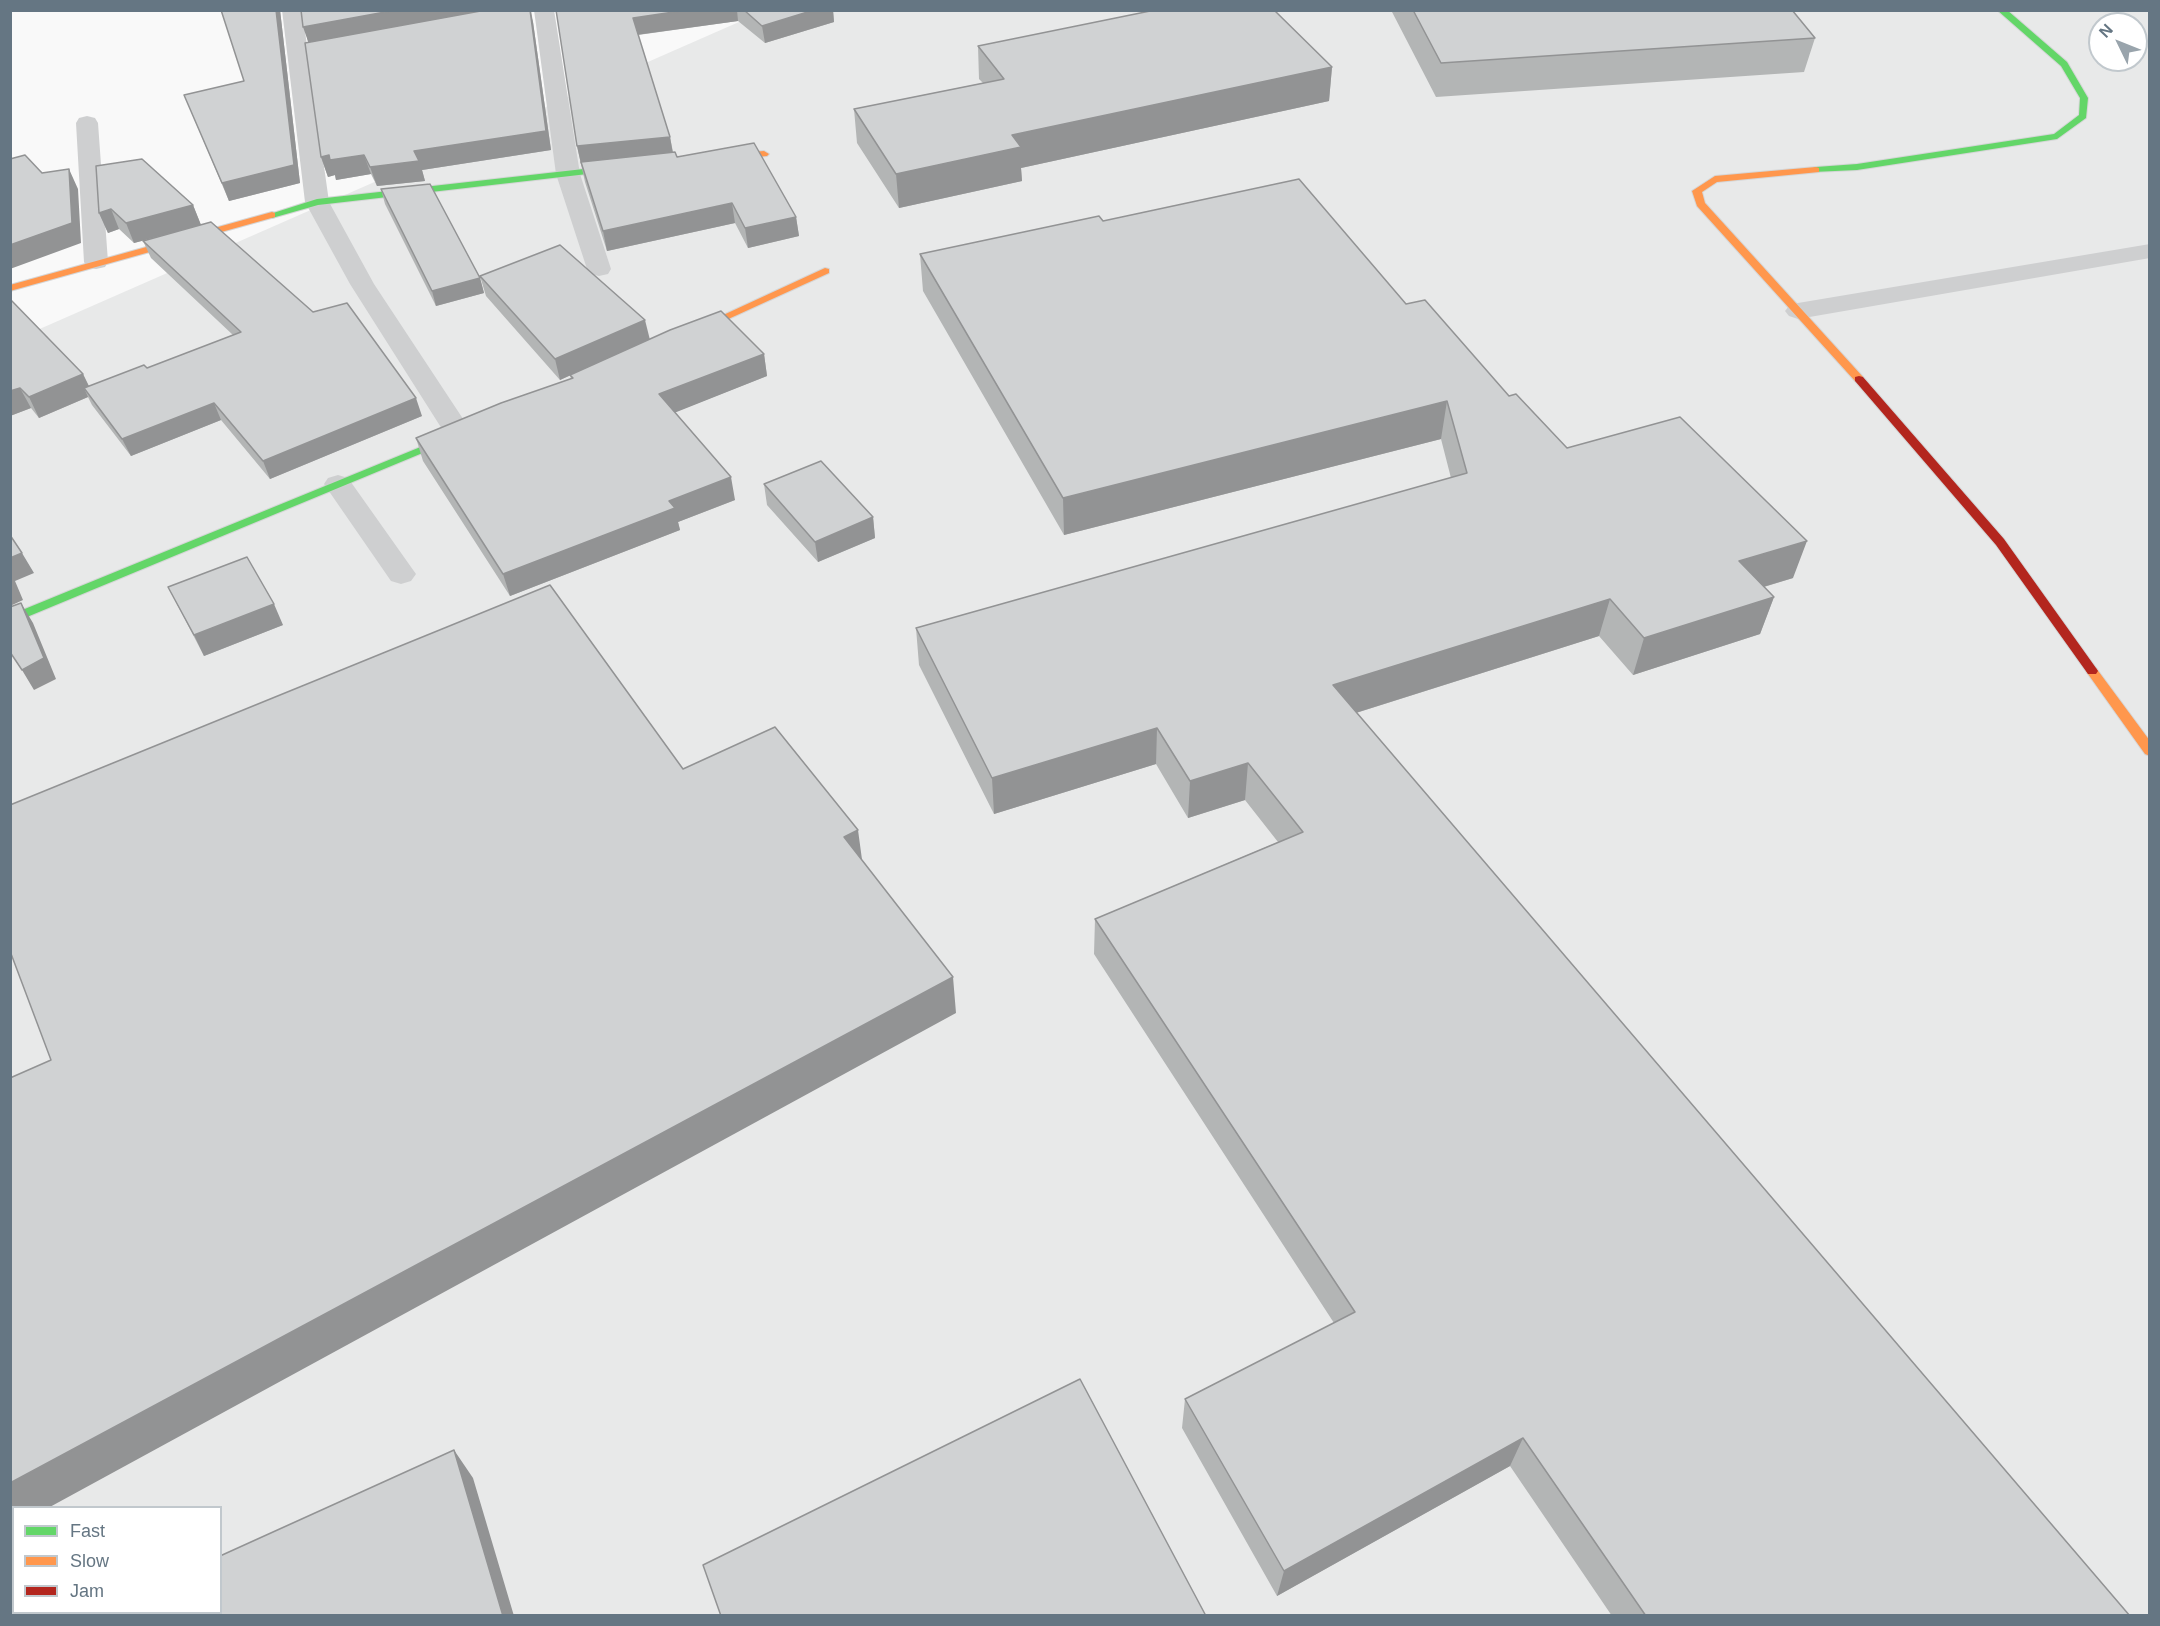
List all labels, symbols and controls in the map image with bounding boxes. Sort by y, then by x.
north arrow [2088,12,2148,72]
text: N [2096,21,2116,41]
legend [12,1506,222,1614]
text: Fast [70,1521,105,1541]
text: Slow [70,1551,109,1571]
text: Jam [70,1581,104,1601]

